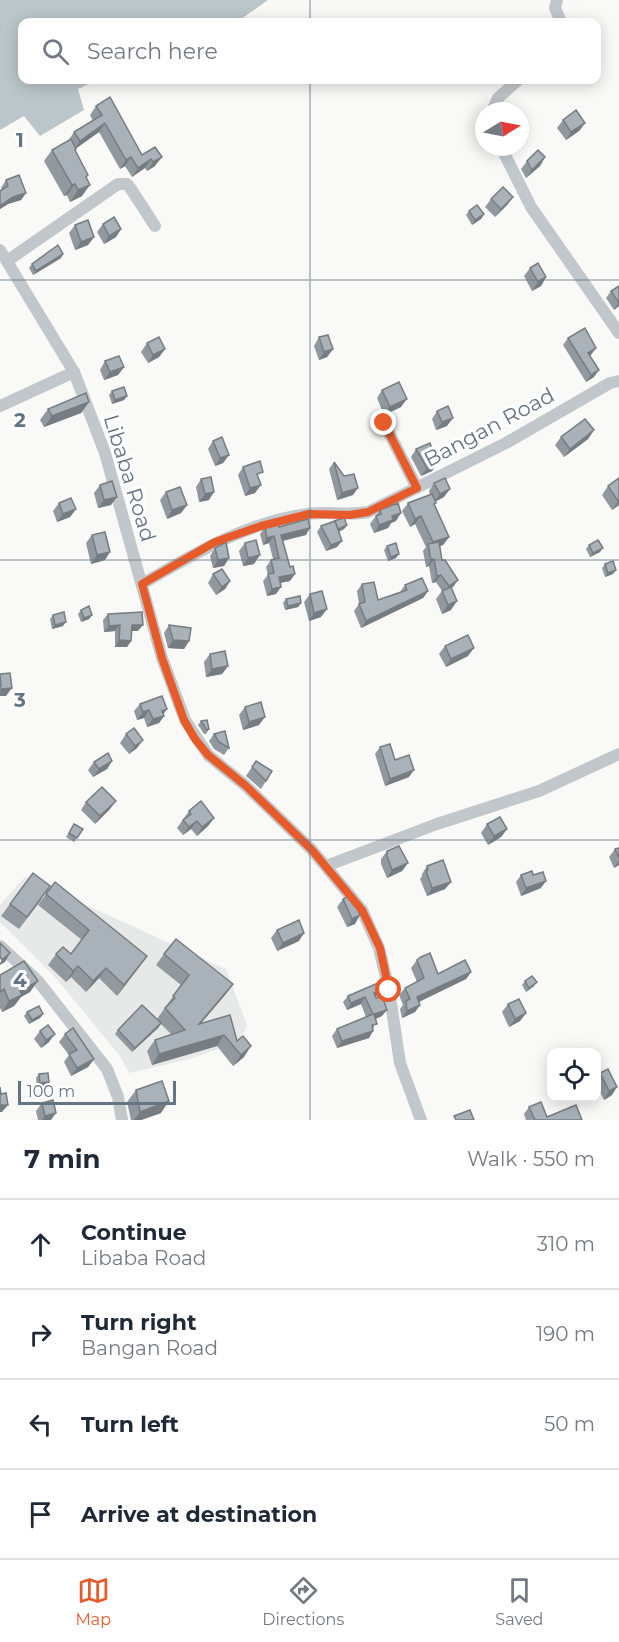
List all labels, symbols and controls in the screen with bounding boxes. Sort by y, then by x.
search box [18,18,601,84]
icon: search [39,35,72,68]
text: Search here [87,38,218,65]
north arrow [475,102,529,156]
text: 1 [16,128,24,152]
street label: Bangan Road [420,382,558,472]
text: 2 [14,408,26,432]
route end [370,409,396,435]
street label: Libaba Road [99,411,161,545]
text: 3 [13,688,26,712]
text: 4 [13,968,27,992]
route start [375,976,401,1002]
map controls [547,1048,601,1102]
button: locate [547,1048,601,1102]
scale bar [18,1078,176,1106]
text: 100 m [27,1082,75,1101]
text: 7 min [24,1143,101,1175]
text: Walk · 550 m [467,1147,595,1171]
text: Continue [81,1219,187,1246]
icon: ahead [24,1228,57,1261]
text: 310 m [537,1232,595,1256]
text: Libaba Road [81,1246,206,1270]
text: Turn right [81,1309,196,1336]
icon: right [24,1318,57,1351]
text: 190 m [536,1322,595,1346]
text: Bangan Road [81,1336,218,1360]
icon: left [24,1408,57,1441]
text: Turn left [81,1411,179,1438]
text: 50 m [544,1412,595,1436]
icon: arrive [24,1498,57,1531]
text: Arrive at destination [81,1501,317,1528]
tab: Map [76,1574,111,1629]
tab: Directions [262,1574,344,1629]
tab: Saved [495,1574,543,1629]

